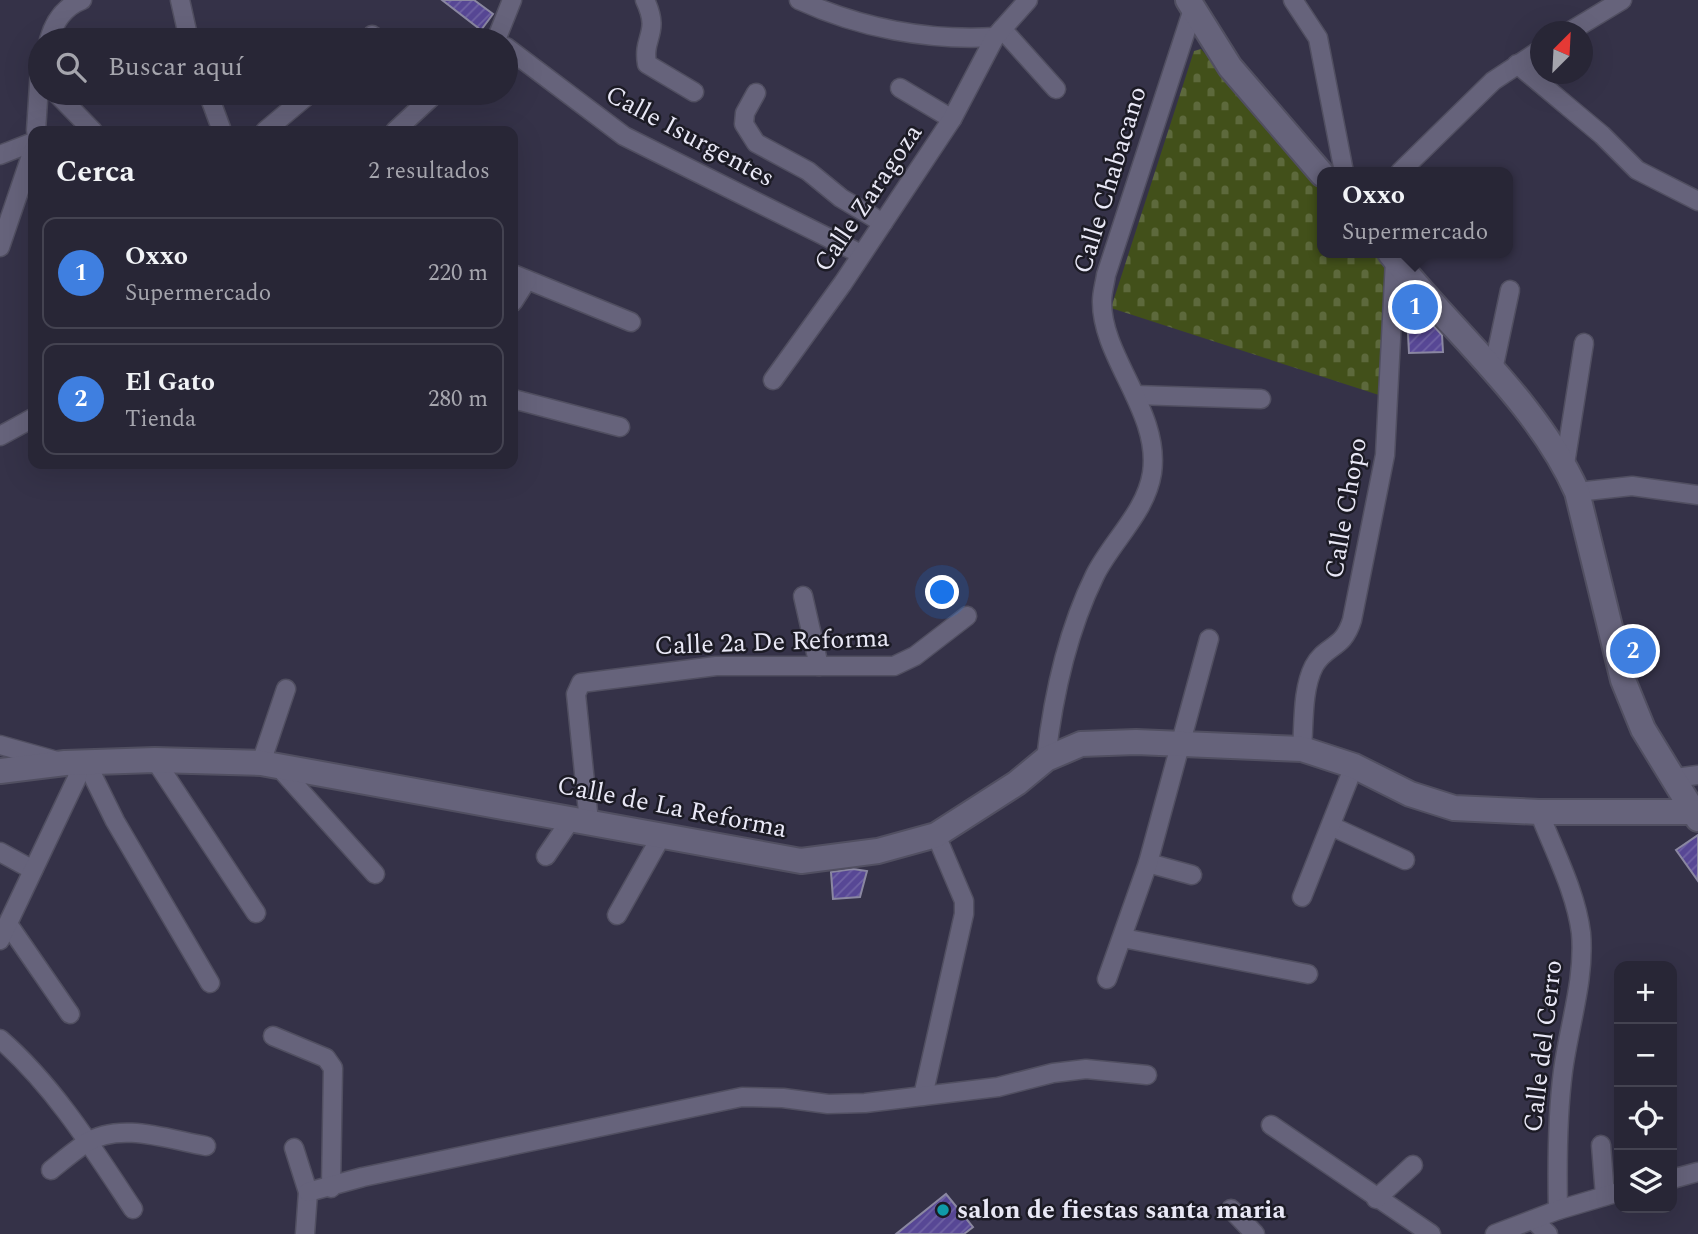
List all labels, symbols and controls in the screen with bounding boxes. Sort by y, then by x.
north arrow [1530,21,1593,84]
search box [28,28,518,105]
text: Buscar aquí [108,47,243,87]
icon: search [52,48,90,86]
street label: Calle Isurgentes [598,74,782,198]
street label: Calle Chabacano [1063,81,1157,279]
street label: Calle Zaragoza [803,116,933,280]
text: Cerca [56,149,135,195]
text: 2 resultados [368,154,490,189]
popup [1317,167,1513,258]
text: Oxxo [1342,175,1405,215]
text: Supermercado [1342,215,1488,250]
text: Oxxo [125,236,188,276]
text: 1 [75,256,87,291]
text: 220 m [428,256,488,291]
text: Supermercado [125,276,271,311]
pin: 1 [1392,281,1438,333]
text: El Gato [125,362,215,402]
text: 2 [75,382,87,417]
text: 280 m [428,382,488,417]
text: Tienda [125,402,196,437]
street label: Calle Chopo [1314,434,1378,582]
your location [925,575,959,609]
street label: Calle 2a De Reforma [654,618,891,666]
pin: 2 [1610,625,1656,677]
street label: Calle de La Reforma [554,765,790,849]
street label: Calle del Cerro [1513,958,1573,1134]
map controls [1614,961,1677,1213]
button: + [1614,961,1677,1024]
button: − [1614,1024,1677,1087]
button: locate [1614,1087,1677,1150]
button: layers [1614,1150,1677,1213]
place label: salon de fiestas santa maria [957,1190,1286,1230]
marker: salon de fiestas santa maria [935,1202,951,1218]

